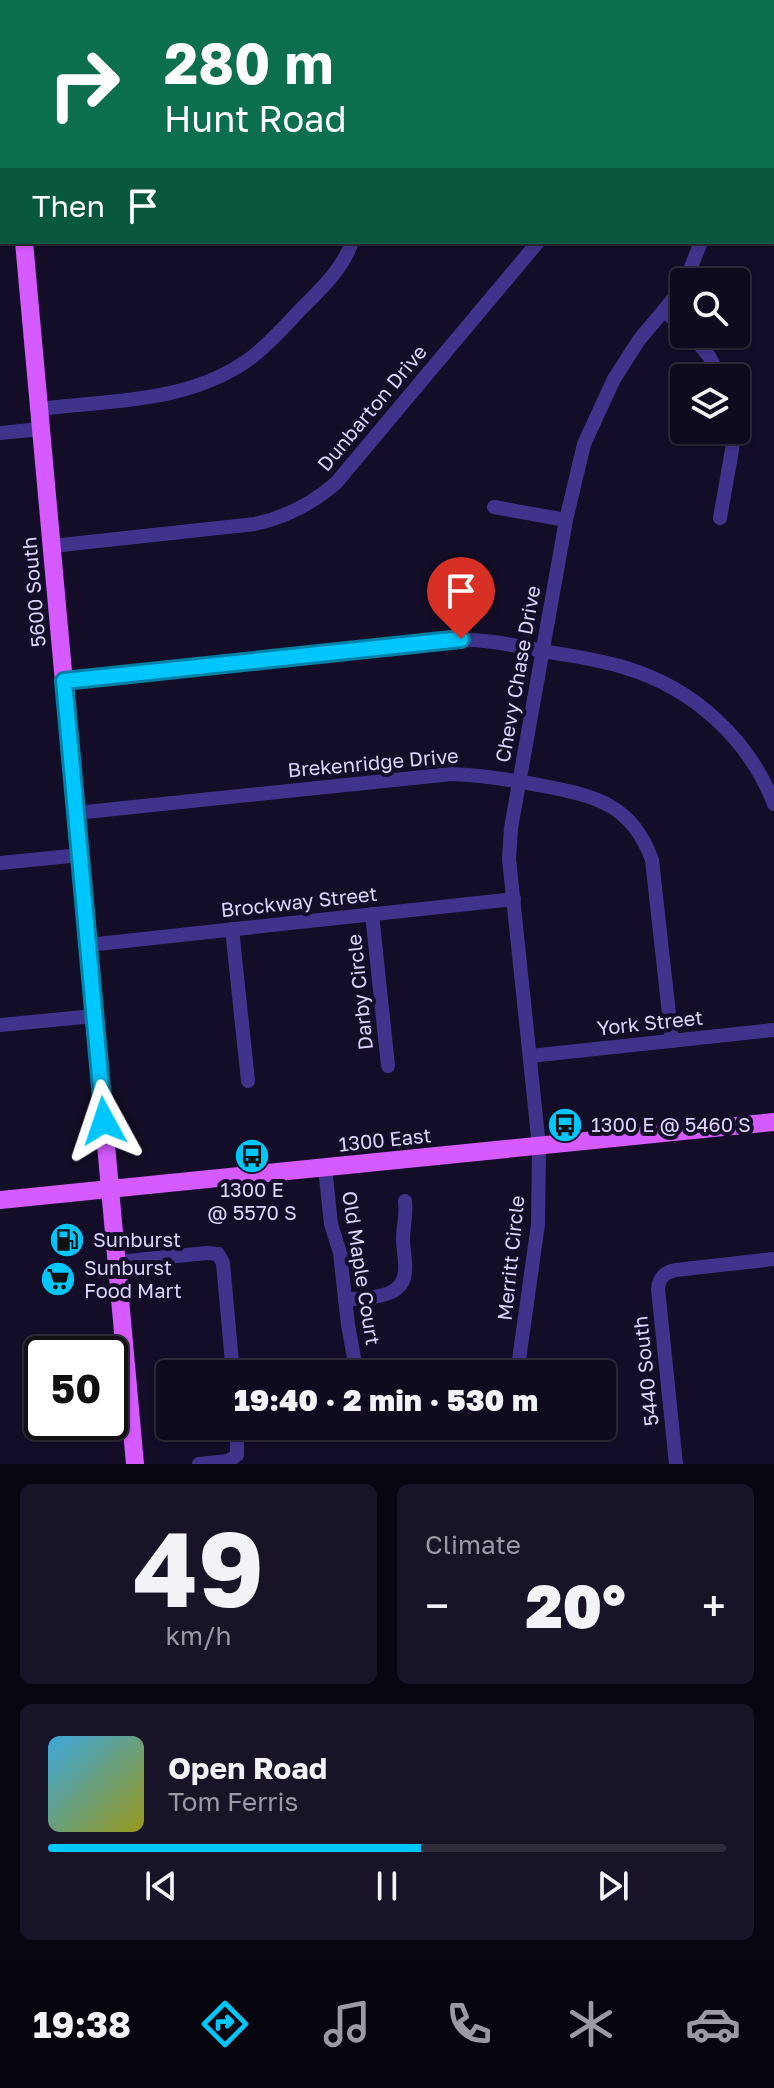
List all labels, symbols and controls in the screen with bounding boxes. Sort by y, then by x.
text: 280 m [164,29,333,96]
icon: right [32,32,136,136]
text: Hunt Road [164,97,347,140]
icon: arrive [121,184,165,228]
text: Then [32,188,105,224]
map controls [670,268,750,444]
button: search [670,268,750,348]
street label: Dunbarton Drive [312,339,431,475]
button: layers [670,364,750,444]
street label: 5600 South [16,536,50,648]
pin [427,557,495,639]
icon: arrive [439,569,483,613]
street label: Chevy Chase Drive [490,584,544,764]
street label: Brekenridge Drive [287,743,459,781]
street label: Brockway Street [219,881,378,921]
street label: Darby Circle [341,933,377,1051]
street label: York Street [596,1005,704,1040]
position arrow [62,1079,146,1163]
bus stop icon: 1300 E @ 5460 S [546,1106,584,1144]
place label: 1300 E @ 5460 S [591,1112,751,1136]
street label: 1300 East [337,1122,432,1156]
bus stop icon: 1300 E @ 5570 S [233,1137,271,1175]
place label: 1300 E @ 5570 S [207,1177,297,1224]
street label: Old Maple Court [338,1189,386,1347]
street label: Merritt Circle [491,1194,529,1322]
fuel station icon: Sunburst [48,1221,86,1259]
place label: Sunburst [93,1227,181,1251]
place label: Sunburst Food Mart [84,1255,182,1302]
supermarket icon: Sunburst Food Mart [39,1260,77,1298]
street label: 5440 South [627,1315,663,1427]
speed limit sign: 50 [24,1336,128,1440]
text: 19:40 · 2 min · 530 m [234,1382,538,1418]
text: 49 [133,1505,264,1630]
text: Climate [425,1529,521,1560]
text: 20° [525,1569,626,1641]
text: − [425,1579,449,1632]
text: + [702,1579,726,1632]
text: km/h [165,1620,232,1651]
text: Open Road [168,1750,327,1786]
text: Tom Ferris [168,1786,298,1817]
icon: previous [139,1864,183,1908]
icon: pause [365,1864,409,1908]
icon: next [591,1864,635,1908]
icon: directions [197,1996,253,2052]
icon: music [319,1996,375,2052]
icon: phone [441,1996,497,2052]
icon: climate [563,1996,619,2052]
icon: car [685,1996,741,2052]
text: 19:38 [33,2003,131,2046]

